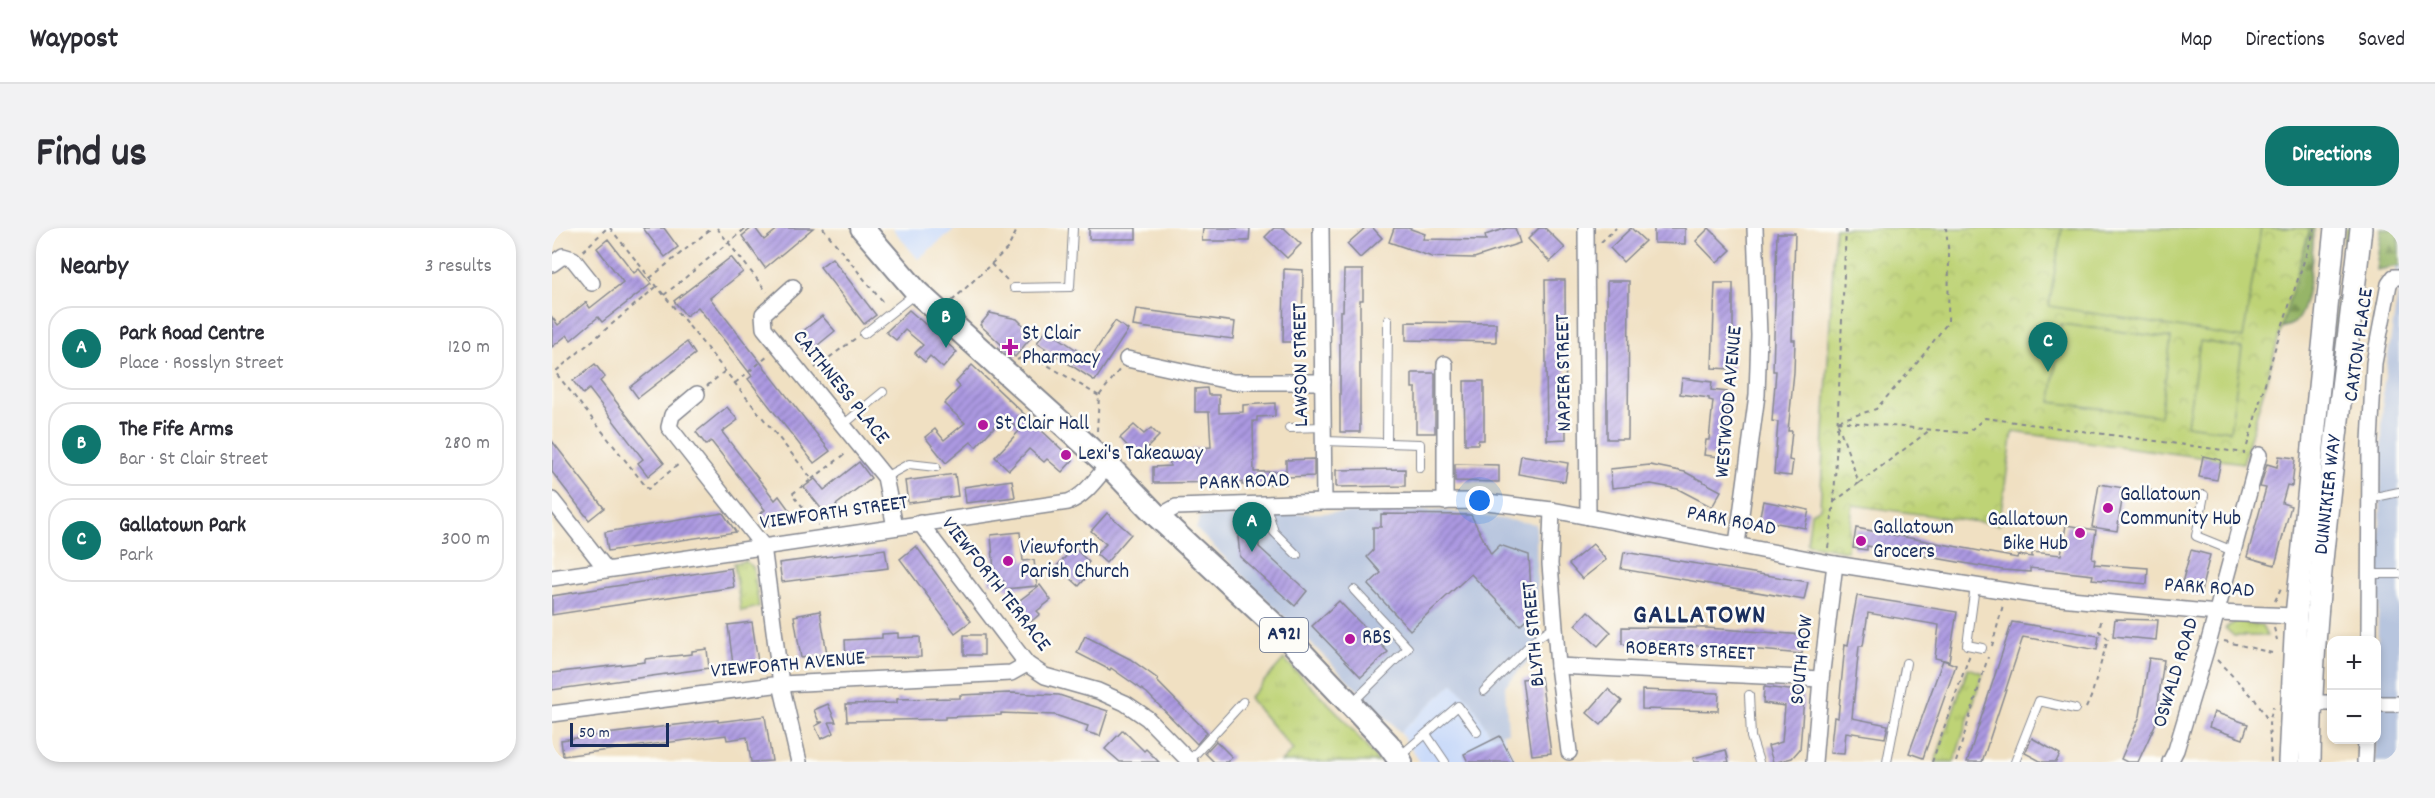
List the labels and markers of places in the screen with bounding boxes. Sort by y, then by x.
pin: B [926,298,966,348]
place label: St Clair Pharmacy [1022,320,1101,374]
pin: C [2028,322,2068,372]
marker: St Clair Pharmacy [1003,340,1017,354]
place label: St Clair Hall [995,410,1089,440]
marker: St Clair Hall [976,418,990,432]
place label: Lexi's Takeaway [1078,440,1204,470]
marker: Lexi's Takeaway [1059,448,1073,462]
place label: Gallatown Community Hub [2120,481,2241,535]
marker: Gallatown Community Hub [2101,501,2115,515]
pin: A [1232,502,1272,552]
place label: Gallatown Bike Hub [1987,506,2068,560]
place label: Gallatown Grocers [1873,514,1954,568]
marker: Gallatown Bike Hub [2073,526,2087,540]
place label: Viewforth Parish Church [1020,534,1129,588]
marker: Gallatown Grocers [1854,534,1868,548]
marker: Viewforth Parish Church [1001,554,1015,568]
place label: RBS [1362,624,1391,654]
marker: RBS [1343,632,1357,646]

